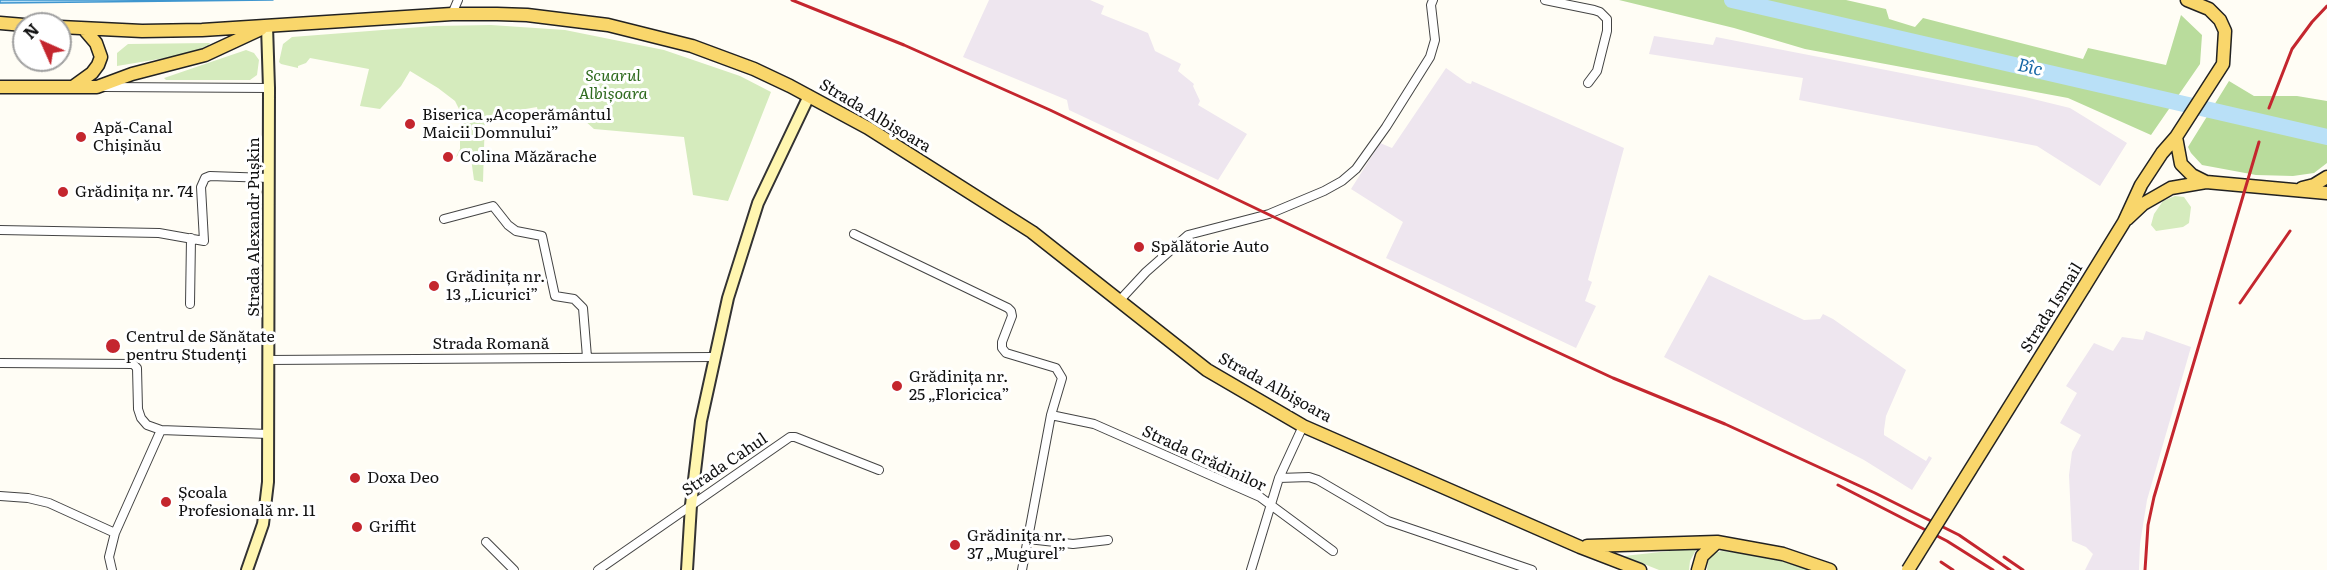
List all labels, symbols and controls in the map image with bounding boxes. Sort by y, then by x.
north arrow [12,12,72,72]
text: N [17,17,44,44]
water label: Bîc [2015,55,2045,81]
park label: Scuarul Albișoara [578,66,648,104]
street label: Strada Albișoara [816,75,934,157]
place label: Biserica „Acoperământul Maicii Domnului” [422,105,611,143]
marker: Biserica „Acoperământul Maicii Domnului” [403,117,417,131]
place label: Apă-Canal Chișinău [93,118,173,156]
marker: Apă-Canal Chișinău [74,130,88,144]
street label: Strada Alexandr Pușkin [244,137,264,317]
place label: Colina Măzărache [460,147,597,167]
marker: Colina Măzărache [441,150,455,164]
place label: Grădinița nr. 74 [75,182,193,202]
marker: Grădinița nr. 74 [56,185,70,199]
place label: Spălătorie Auto [1151,237,1269,257]
marker: Spălătorie Auto [1132,240,1146,254]
street label: Strada Ismail [2017,260,2087,356]
place label: Grădinița nr. 13 „Licurici” [446,267,545,305]
marker: Grădinița nr. 13 „Licurici” [427,279,441,293]
place label: Centrul de Sănătate pentru Studenți [126,327,275,365]
street label: Strada Romană [433,334,549,354]
marker: Centrul de Sănătate pentru Studenți [104,337,122,355]
street label: Strada Albișoara [1215,349,1335,427]
place label: Grădinița nr. 25 „Floricica” [909,367,1010,405]
marker: Grădinița nr. 25 „Floricica” [890,379,904,393]
street label: Strada Grădinilor [1139,422,1269,496]
street label: Strada Cahul [679,429,771,501]
place label: Doxa Deo [367,468,439,488]
marker: Doxa Deo [348,471,362,485]
place label: Școala Profesională nr. 11 [178,483,315,521]
marker: Școala Profesională nr. 11 [159,495,173,509]
place label: Griffit [369,517,416,537]
marker: Griffit [350,520,364,534]
place label: Grădinița nr. 37 „Mugurel” [967,526,1066,564]
marker: Grădinița nr. 37 „Mugurel” [948,538,962,552]

